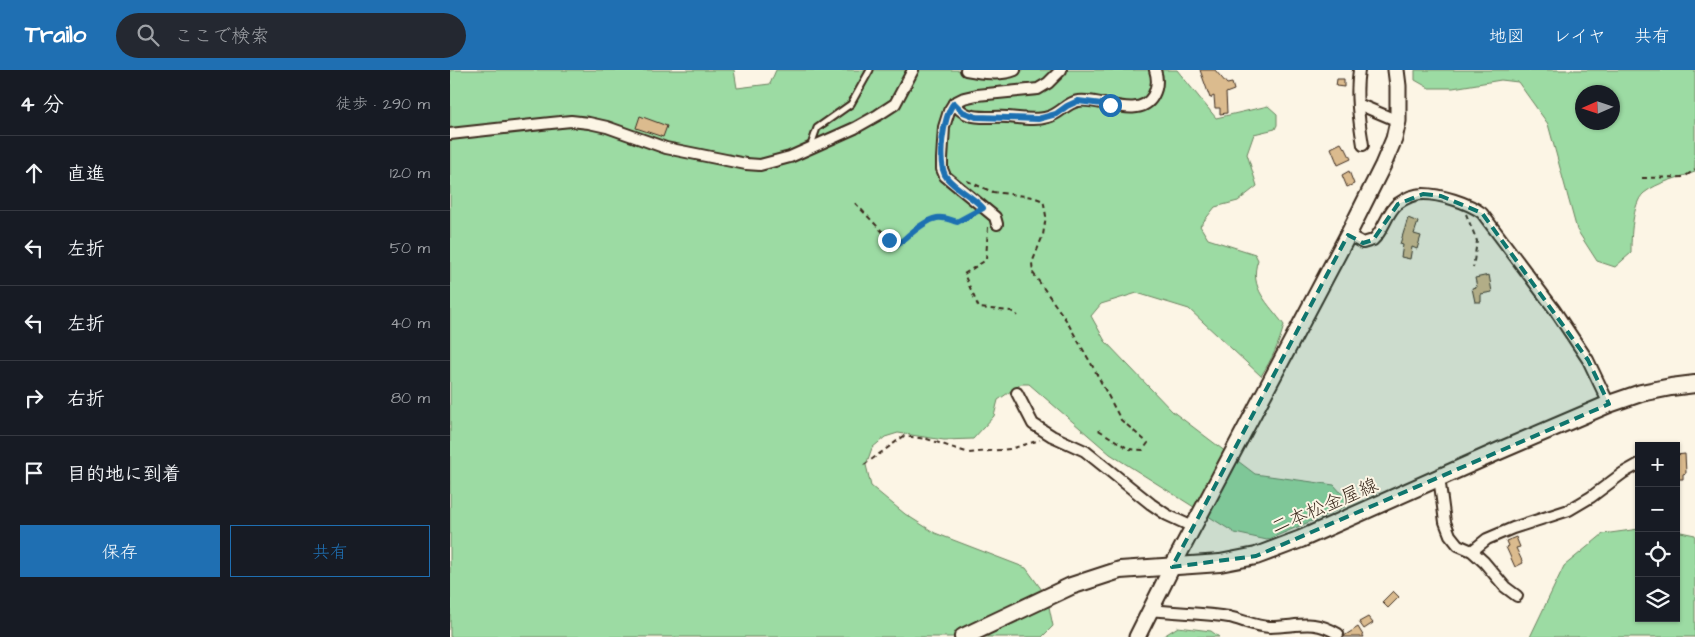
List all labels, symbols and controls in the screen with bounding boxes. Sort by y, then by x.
search box [116,13,466,58]
text: Trailo [25,18,86,52]
icon: search [134,21,162,49]
text: ここで検索 [174,23,269,50]
text: 地図 [1489,24,1525,49]
text: レイヤ [1553,24,1606,49]
text: 共有 [1634,24,1670,49]
north arrow [1575,85,1620,130]
text: 4 分 [20,90,64,119]
text: 徒歩 · 290 m [336,93,430,115]
route start [1099,94,1122,117]
icon: ahead [20,159,48,187]
text: 直進 [67,161,105,188]
text: 120 m [390,162,430,184]
route end [878,229,901,252]
icon: left [20,234,48,262]
text: 左折 [67,236,105,263]
text: 50 m [390,237,430,259]
icon: left [20,309,48,337]
text: 左折 [67,311,105,338]
text: 40 m [390,312,430,334]
icon: right [20,384,48,412]
text: 右折 [67,386,105,413]
text: 80 m [391,387,430,409]
map controls [1635,442,1680,622]
button: + [1635,442,1680,487]
icon: arrive [20,459,48,487]
text: 目的地に到着 [67,461,181,488]
street label: 二本松金屋線 [1267,472,1382,541]
button: − [1635,487,1680,532]
button: 保存 [20,525,220,577]
button: 共有 [230,525,430,577]
button: locate [1635,532,1680,577]
button: layers [1635,577,1680,622]

